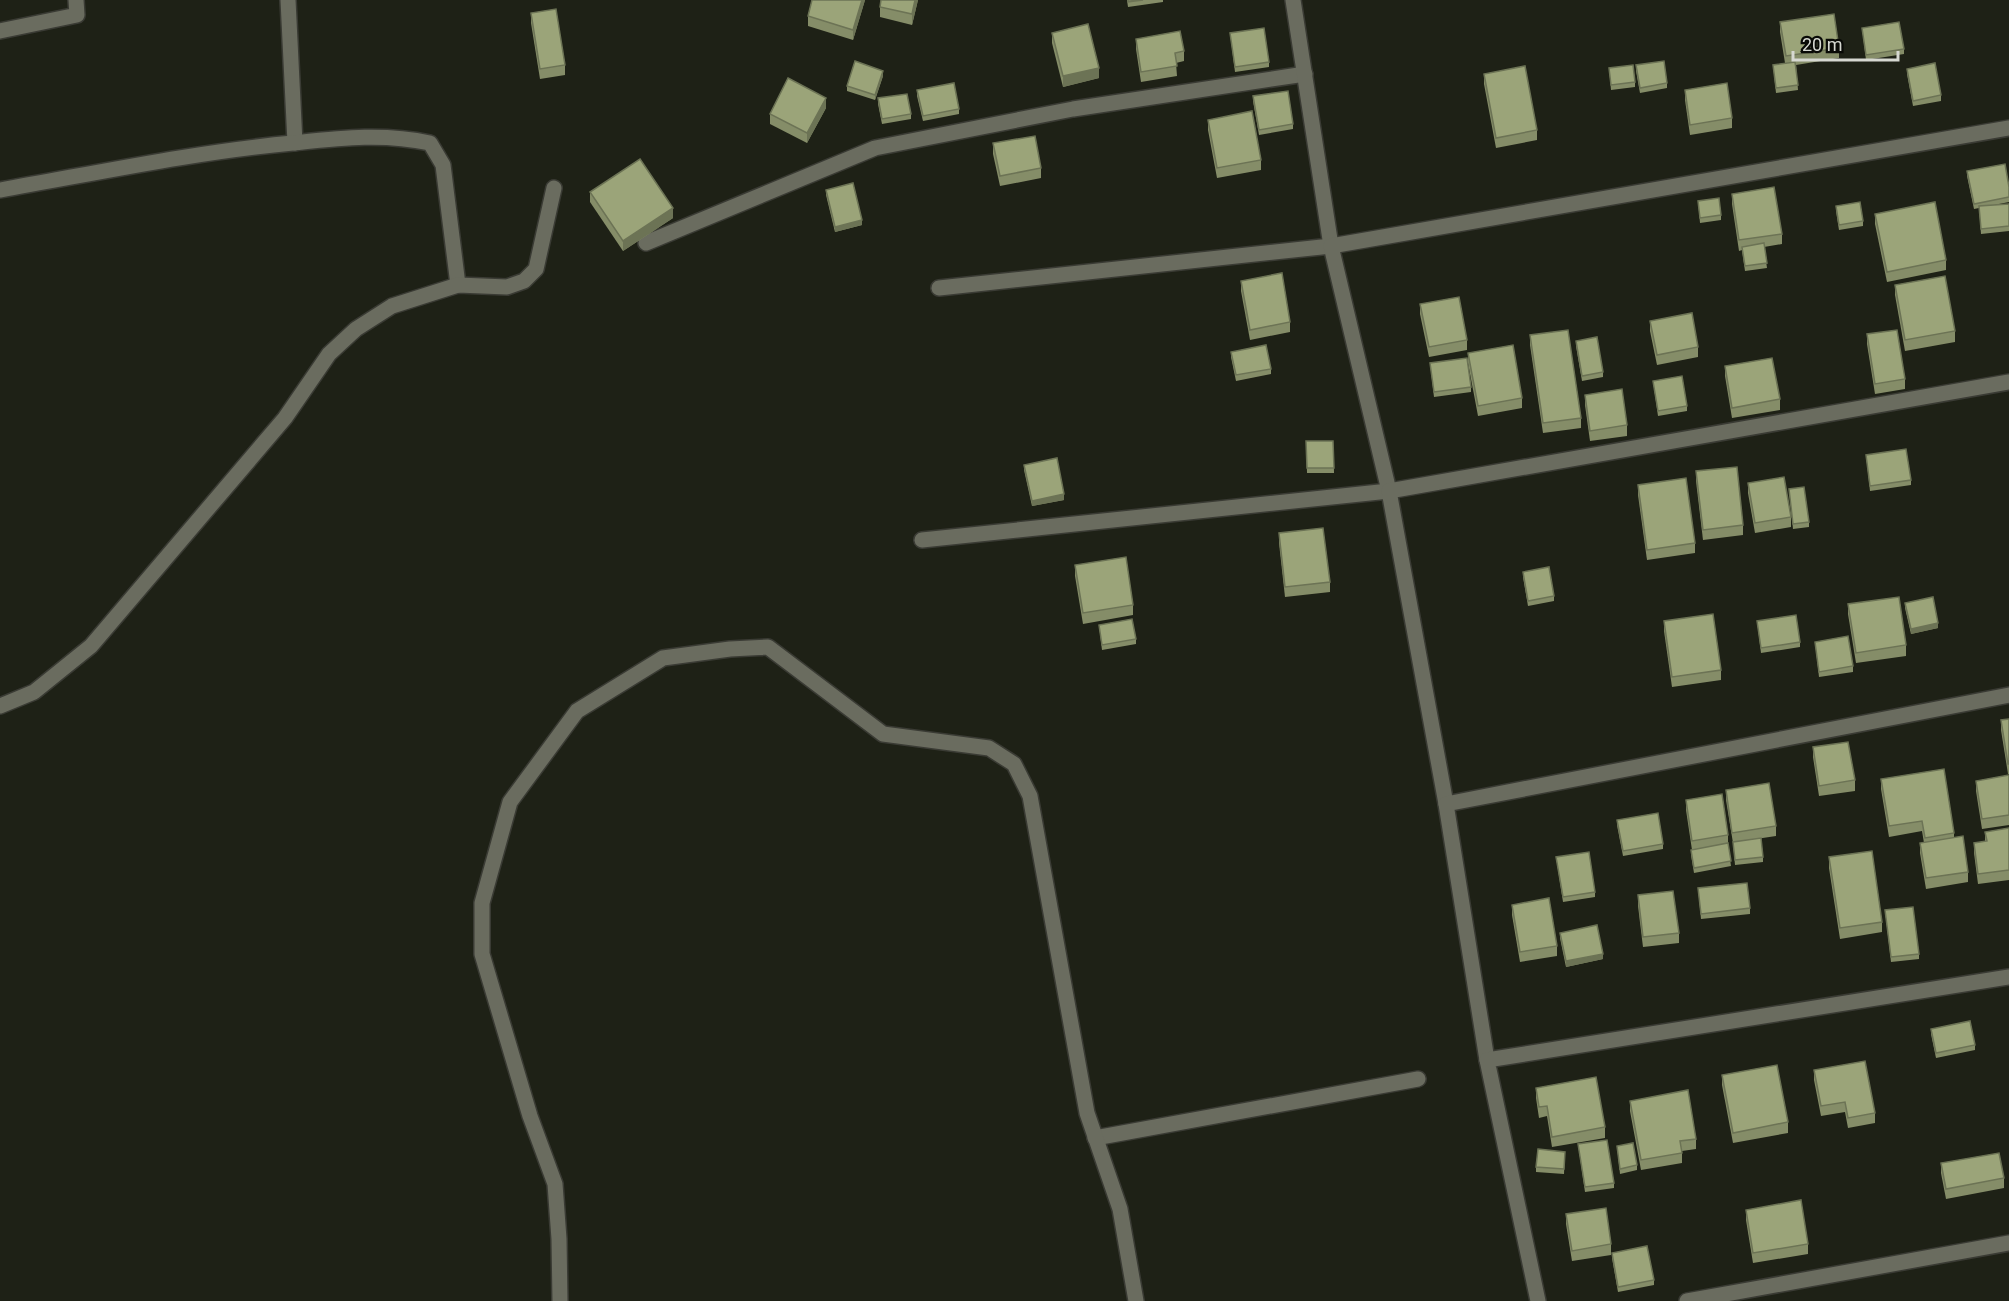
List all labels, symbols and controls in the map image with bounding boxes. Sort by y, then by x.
scale bar [1793,24,1898,62]
text: 20 m [1802,34,1842,55]

